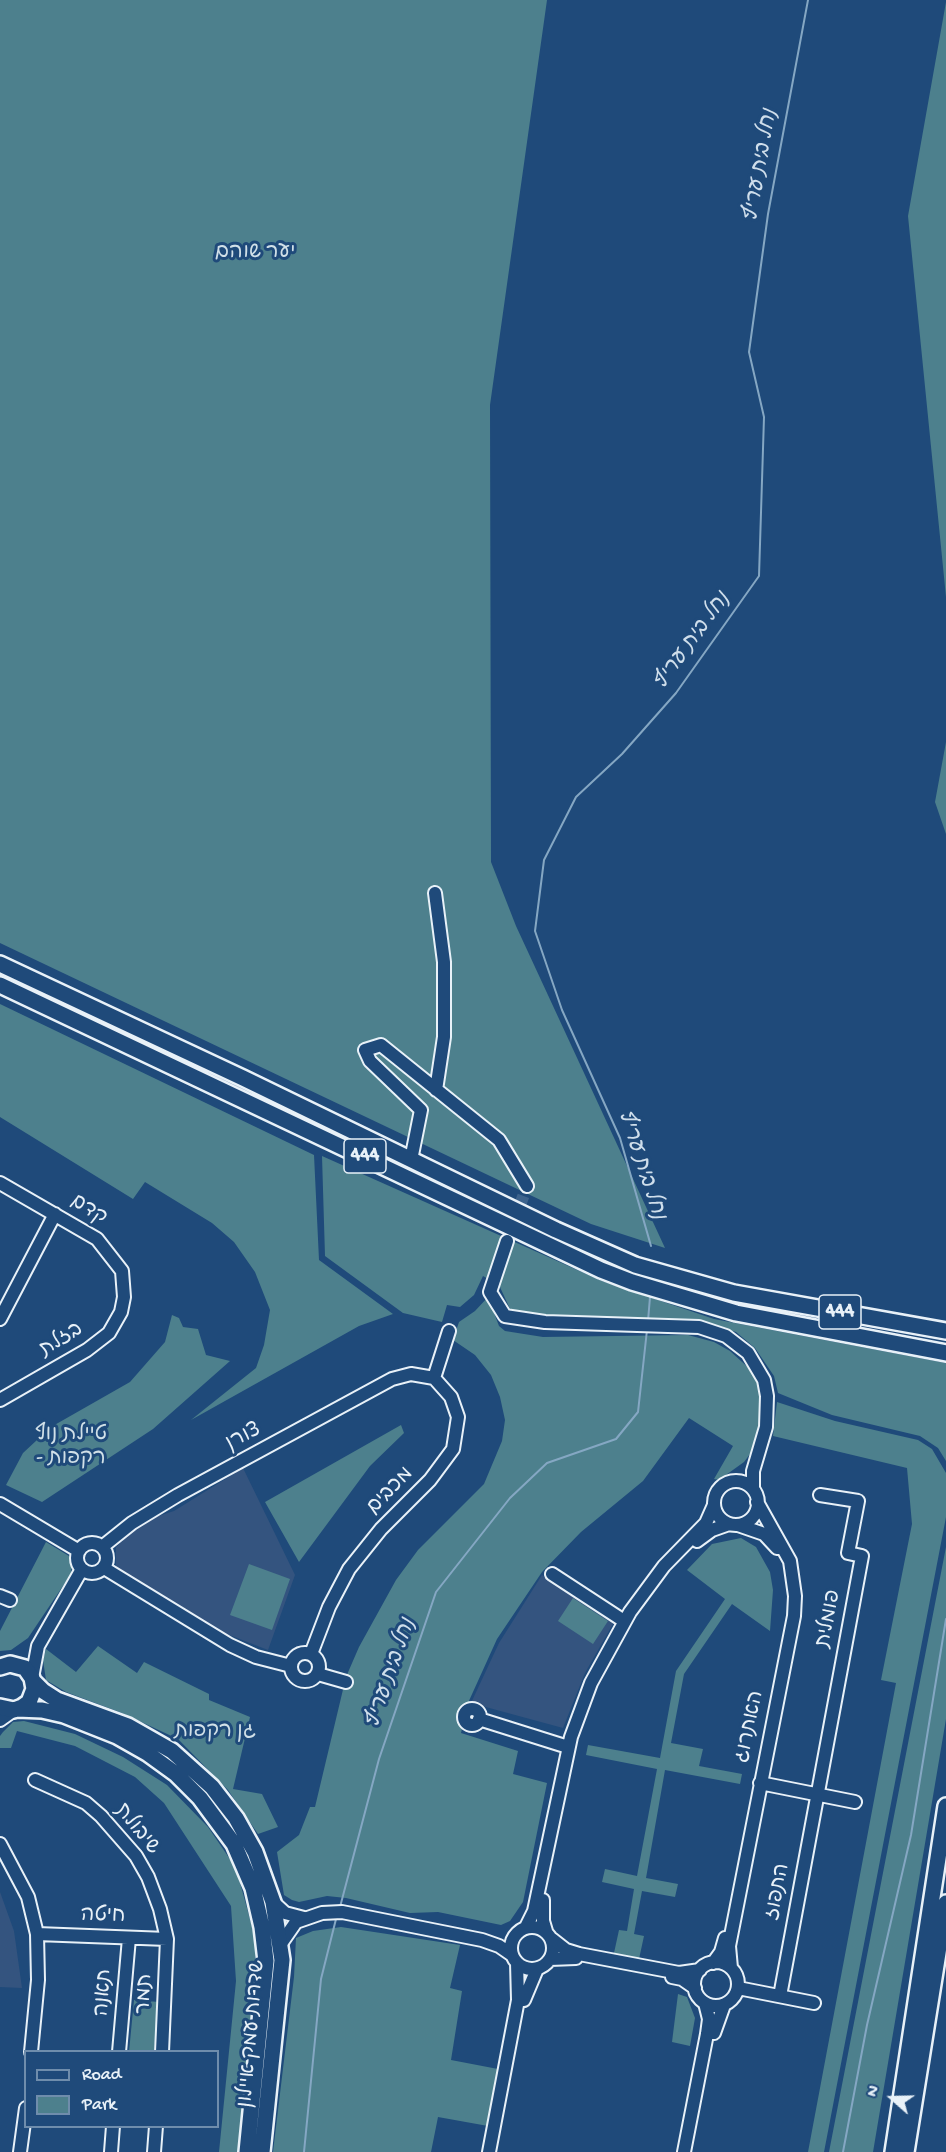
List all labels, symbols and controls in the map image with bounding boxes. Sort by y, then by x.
water label: נחל בית עריף [739,107,785,225]
park label: יער שוהם [215,241,295,267]
water label: נחל בית עריף [649,588,737,696]
water label: נחל בית עריף [610,1107,670,1223]
road number: 444 [344,1139,386,1173]
street label: קדם [65,1190,111,1232]
road number: 444 [819,1295,861,1329]
street label: בזלת [36,1318,88,1364]
street label: צורן [222,1418,266,1458]
park label: טיילת נוף - רקפות [35,1423,107,1473]
street label: מכבים [362,1463,420,1521]
street label: פומלית [812,1588,848,1650]
water label: נחל בית עריף [361,1616,423,1732]
street label: האתרוג [731,1689,771,1765]
park label: גן רקפות [174,1720,256,1746]
street label: שיבולת [108,1799,164,1861]
street label: התפוז [761,1862,797,1922]
street label: חיטה [80,1904,126,1930]
street label: שדרות עמק איילון [234,1959,272,2109]
street label: תאנה [90,1968,120,2018]
street label: תמר [132,1973,160,2015]
legend [24,2050,219,2128]
text: Road [82,2065,121,2086]
north arrow [862,2068,922,2128]
text: N [864,2084,885,2100]
text: Park [82,2095,116,2116]

